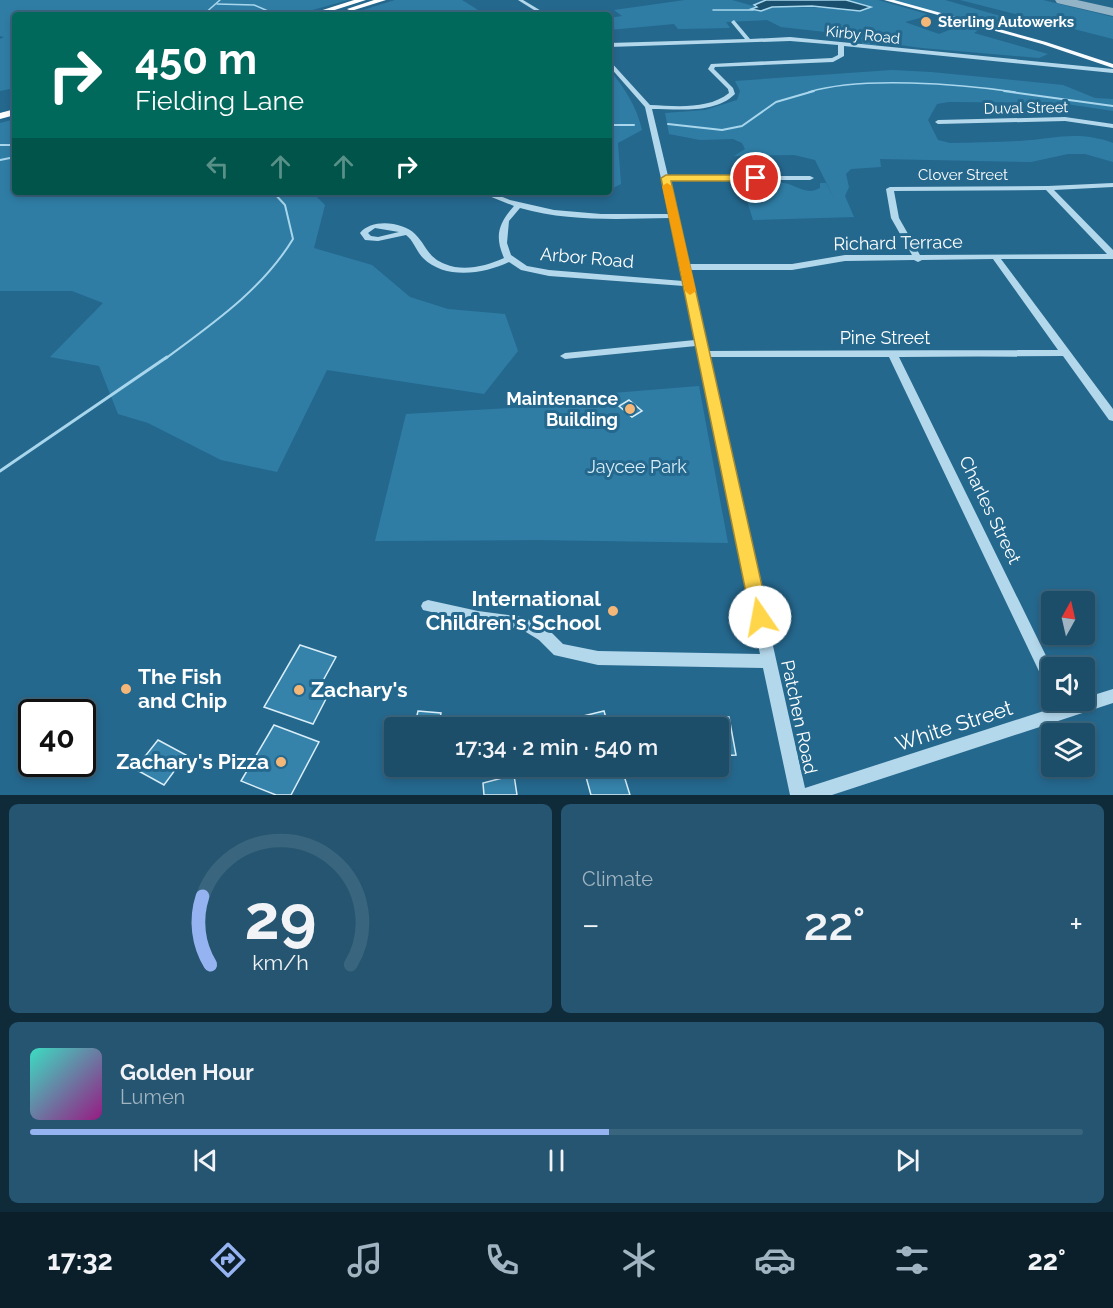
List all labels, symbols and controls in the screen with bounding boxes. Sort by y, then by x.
place label: Sterling Autowerks [938,13,1074,31]
marker: Sterling Autowerks [919,15,933,29]
street label: Kirby Road [825,22,901,48]
text: 450 m [135,35,257,84]
icon: right [36,36,114,114]
text: Fielding Lane [135,85,304,116]
street label: Duval Street [984,98,1068,118]
icon: left [201,150,234,183]
icon: ahead [264,150,297,183]
icon: ahead [327,150,360,183]
icon: right [390,150,423,183]
pin [730,152,781,203]
icon: arrive [739,161,772,194]
street label: Clover Street [918,166,1008,184]
street label: Richard Terrace [833,231,963,254]
street label: Arbor Road [539,243,635,272]
street label: Pine Street [840,327,930,348]
place label: Maintenance Building [506,388,618,430]
marker: Maintenance Building [623,402,637,416]
street label: Charles Street [955,452,1026,567]
park label: Jaycee Park [587,456,687,477]
position arrow [728,585,792,649]
place label: International Children's School [426,586,601,635]
north arrow [1041,591,1095,645]
map controls [1041,591,1095,777]
marker: International Children's School [606,604,620,618]
button: sound [1041,657,1095,711]
street label: Patchen Road [777,658,822,776]
place label: The Fish and Chip [138,664,227,713]
place label: Zachary's [311,677,408,702]
marker: The Fish and Chip [119,682,133,696]
marker: Zachary's [292,683,306,697]
street label: White Street [892,695,1016,756]
speed limit sign: 40 [18,699,96,777]
button: layers [1041,723,1095,777]
text: 17:34 · 2 min · 540 m [455,734,658,760]
place label: Zachary's Pizza [116,749,269,774]
marker: Zachary's Pizza [274,755,288,769]
text: Climate [582,867,653,891]
text: 29 [245,880,316,954]
text: 22° [804,898,865,951]
text: − [582,905,600,944]
text: + [1069,905,1083,944]
text: km/h [252,951,309,976]
text: Golden Hour [120,1059,254,1085]
text: Lumen [120,1085,185,1109]
icon: previous [189,1144,222,1177]
icon: pause [540,1144,573,1177]
icon: next [891,1144,924,1177]
icon: directions [207,1239,249,1281]
icon: music [344,1239,386,1281]
icon: phone [481,1239,523,1281]
icon: climate [618,1239,660,1281]
icon: car [754,1239,796,1281]
icon: filters [891,1239,933,1281]
text: 17:32 [47,1245,113,1276]
text: 22° [1028,1245,1066,1276]

